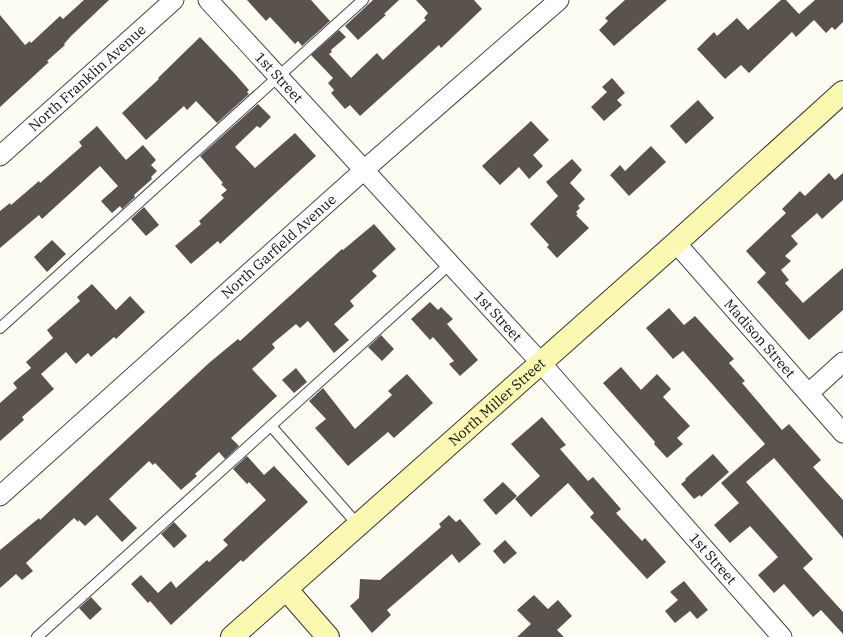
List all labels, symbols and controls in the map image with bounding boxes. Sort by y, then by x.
street label: North Franklin Avenue [25,21,150,135]
street label: 1st Street [251,48,307,107]
street label: North Garfield Avenue [217,190,340,303]
street label: 1st Street [470,287,526,345]
street label: Madison Street [720,295,799,382]
street label: North Miller Street [445,354,549,450]
street label: 1st Street [686,529,740,588]

